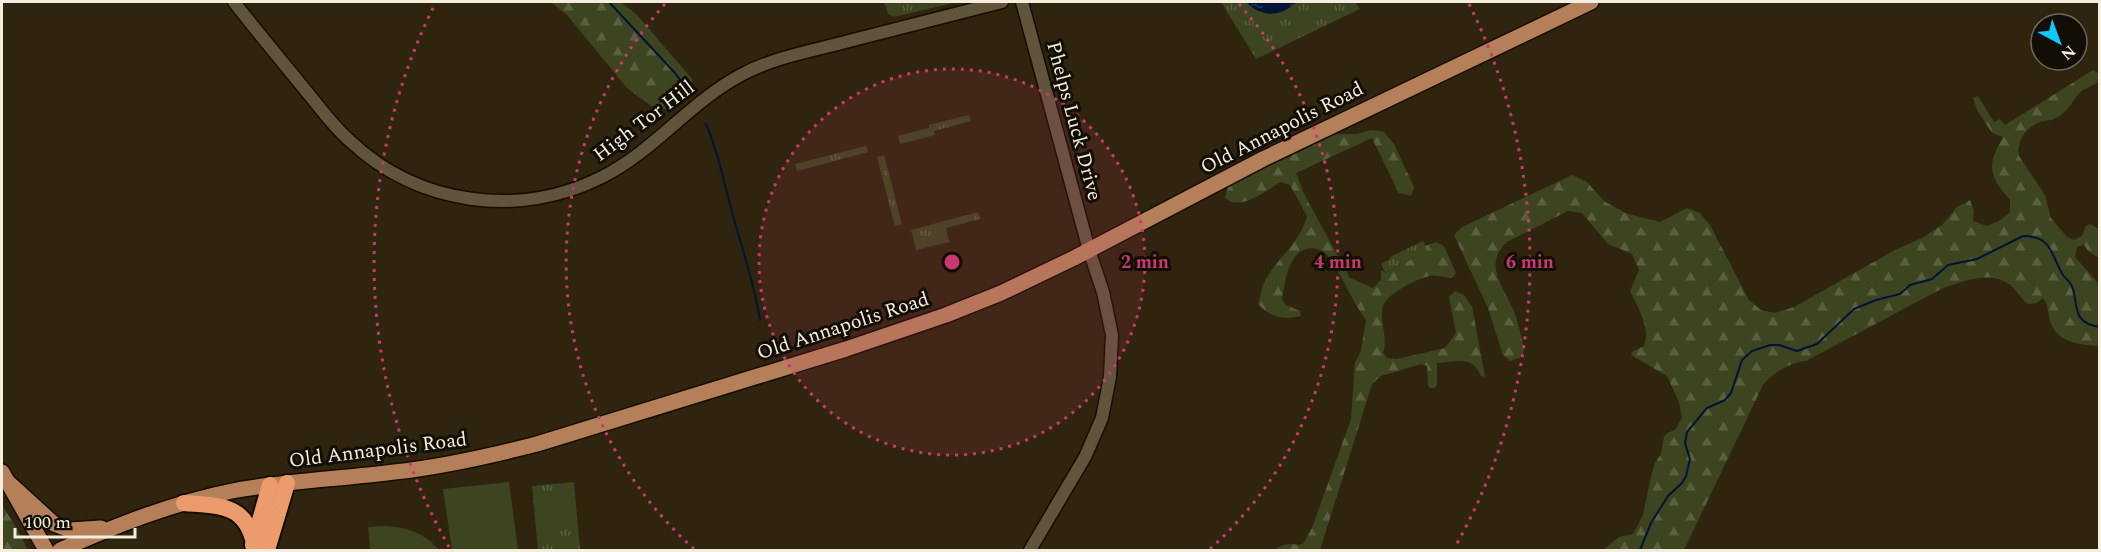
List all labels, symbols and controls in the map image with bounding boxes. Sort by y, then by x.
north arrow [2029,12,2089,72]
street label: Phelps Luck Drive [1038,38,1110,204]
text: N [2055,39,2081,66]
street label: High Tor Hill [587,73,701,169]
street label: Old Annapolis Road [1195,74,1369,182]
text: 2 min [1121,249,1169,276]
text: 4 min [1314,249,1362,276]
text: 6 min [1506,249,1554,276]
centre of rings [942,252,962,272]
street label: Old Annapolis Road [753,284,933,368]
street label: Old Annapolis Road [287,424,469,476]
scale bar [15,501,135,539]
text: 100 m [24,509,71,536]

